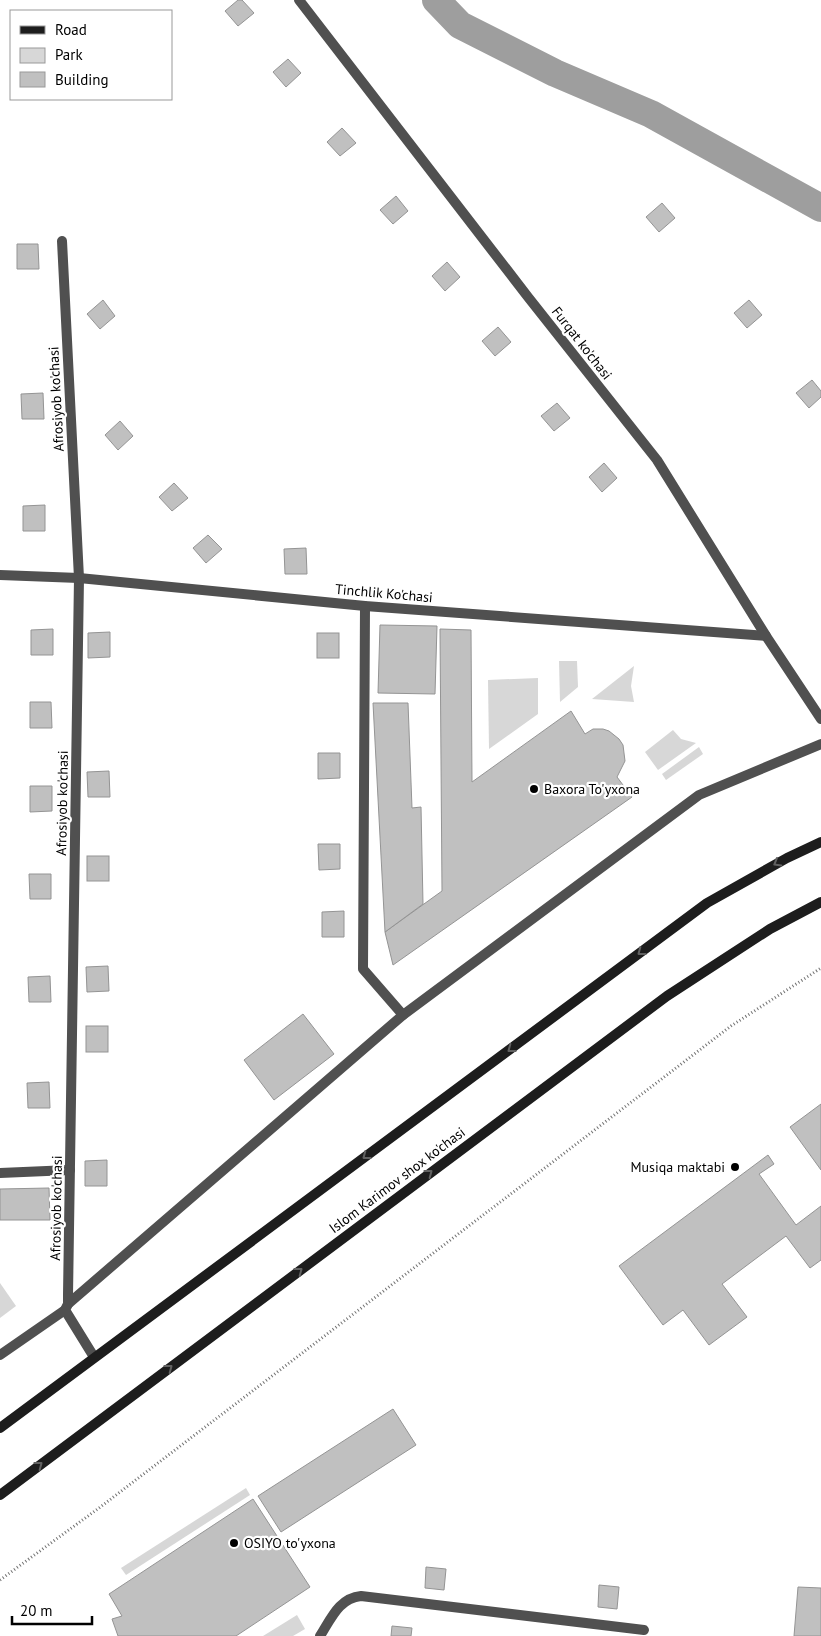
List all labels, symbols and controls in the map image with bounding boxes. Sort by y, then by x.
legend [10,10,172,100]
text: Road [55,20,87,39]
text: Park [55,45,83,64]
text: Building [55,70,109,89]
street label: Furqat ko'chasi [548,303,616,383]
street label: Afrosiyob ko'chasi [44,346,68,452]
street label: Tinchlik Ko'chasi [334,580,434,606]
street label: Afrosiyob ko'chasi [52,750,72,856]
place label: Baxora To'yxona [544,780,640,798]
marker: Baxora To'yxona [528,783,540,795]
one-way arrow [774,857,783,867]
one-way arrow [637,946,647,955]
one-way arrow [508,1043,517,1051]
street label: Islom Karimov shox ko'chasi [325,1123,469,1237]
one-way arrow [362,1150,372,1159]
street label: Afrosiyob ko'chasi [46,1155,66,1261]
place label: Musiqa maktabi [631,1158,725,1176]
marker: Musiqa maktabi [729,1161,741,1173]
one-way arrow [423,1171,432,1179]
one-way arrow [293,1268,302,1276]
one-way arrow [163,1365,173,1374]
one-way arrow [33,1463,42,1471]
place label: OSIYO to'yxona [244,1534,336,1552]
marker: OSIYO to'yxona [228,1537,240,1549]
scale bar [12,1594,92,1626]
text: 20 m [20,1601,53,1620]

